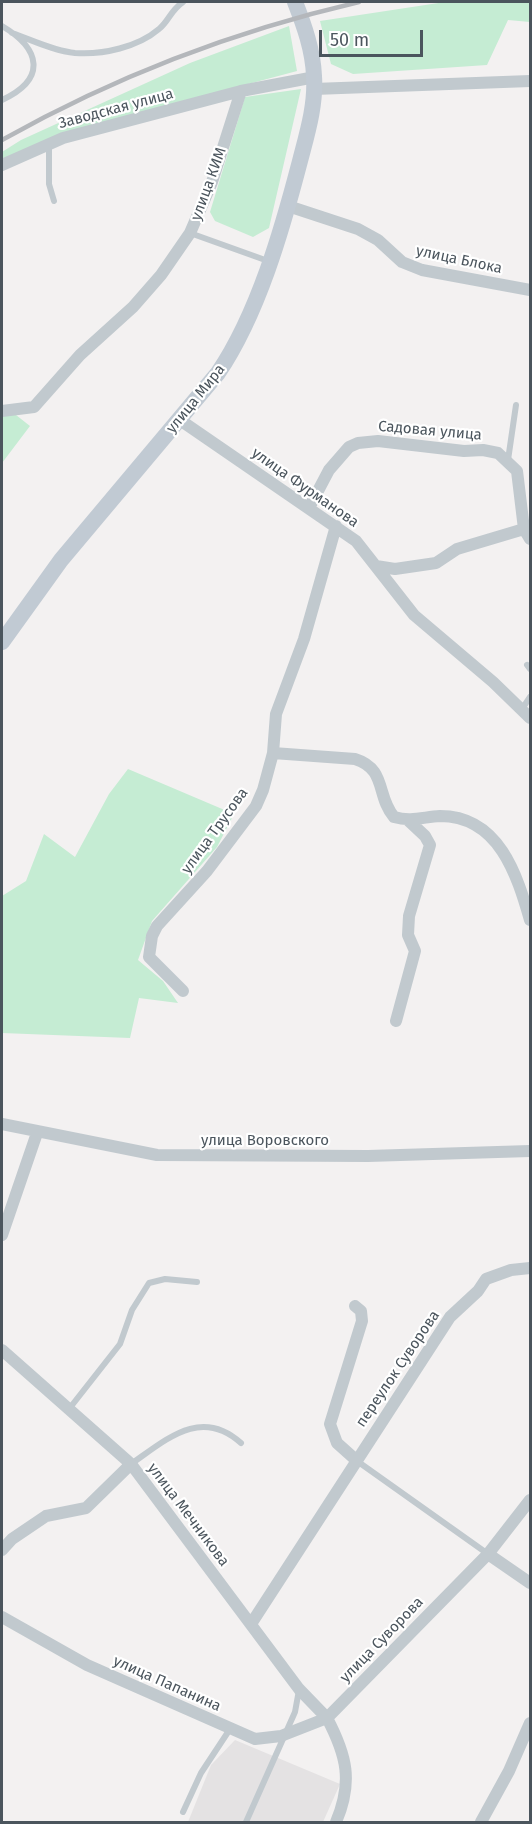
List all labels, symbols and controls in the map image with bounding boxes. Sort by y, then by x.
scale bar [322,18,426,56]
text: 50 m [330,29,369,51]
street label: Заводская улица [57,85,175,133]
street label: улица КИМ [187,145,231,223]
street label: улица Блока [414,242,504,278]
street label: улица Мира [163,361,229,437]
street label: Садовая улица [377,418,483,444]
street label: улица Фурманова [248,444,362,532]
street label: улица Трусова [178,785,252,877]
street label: улица Воровского [201,1132,329,1150]
street label: переулок Суворова [352,1307,444,1431]
street label: улица Мечникова [143,1460,233,1570]
street label: улица Суворова [337,1593,427,1687]
street label: улица Папанина [110,1652,224,1716]

